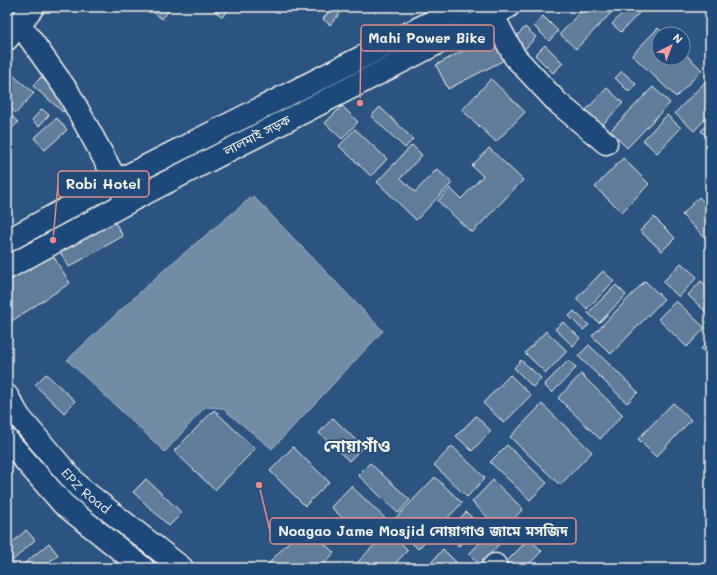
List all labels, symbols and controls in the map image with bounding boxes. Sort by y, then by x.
callout: Mahi Power Bike [361,25,494,51]
north arrow [651,26,691,66]
text: Mahi Power Bike [368,28,486,47]
text: N [670,30,686,47]
street label: লালমাই সড়ক [220,110,294,159]
callout: Robi Hotel [58,171,149,197]
text: Robi Hotel [66,174,140,193]
district label: নোয়াগাঁও [324,434,390,456]
street label: EPZ Road [58,464,114,517]
callout: Noagao Jame Mosjid নোয়াগাও জামে মসজিদ [270,518,576,544]
text: Noagao Jame Mosjid নোয়াগাও জামে মসজিদ [278,521,569,540]

